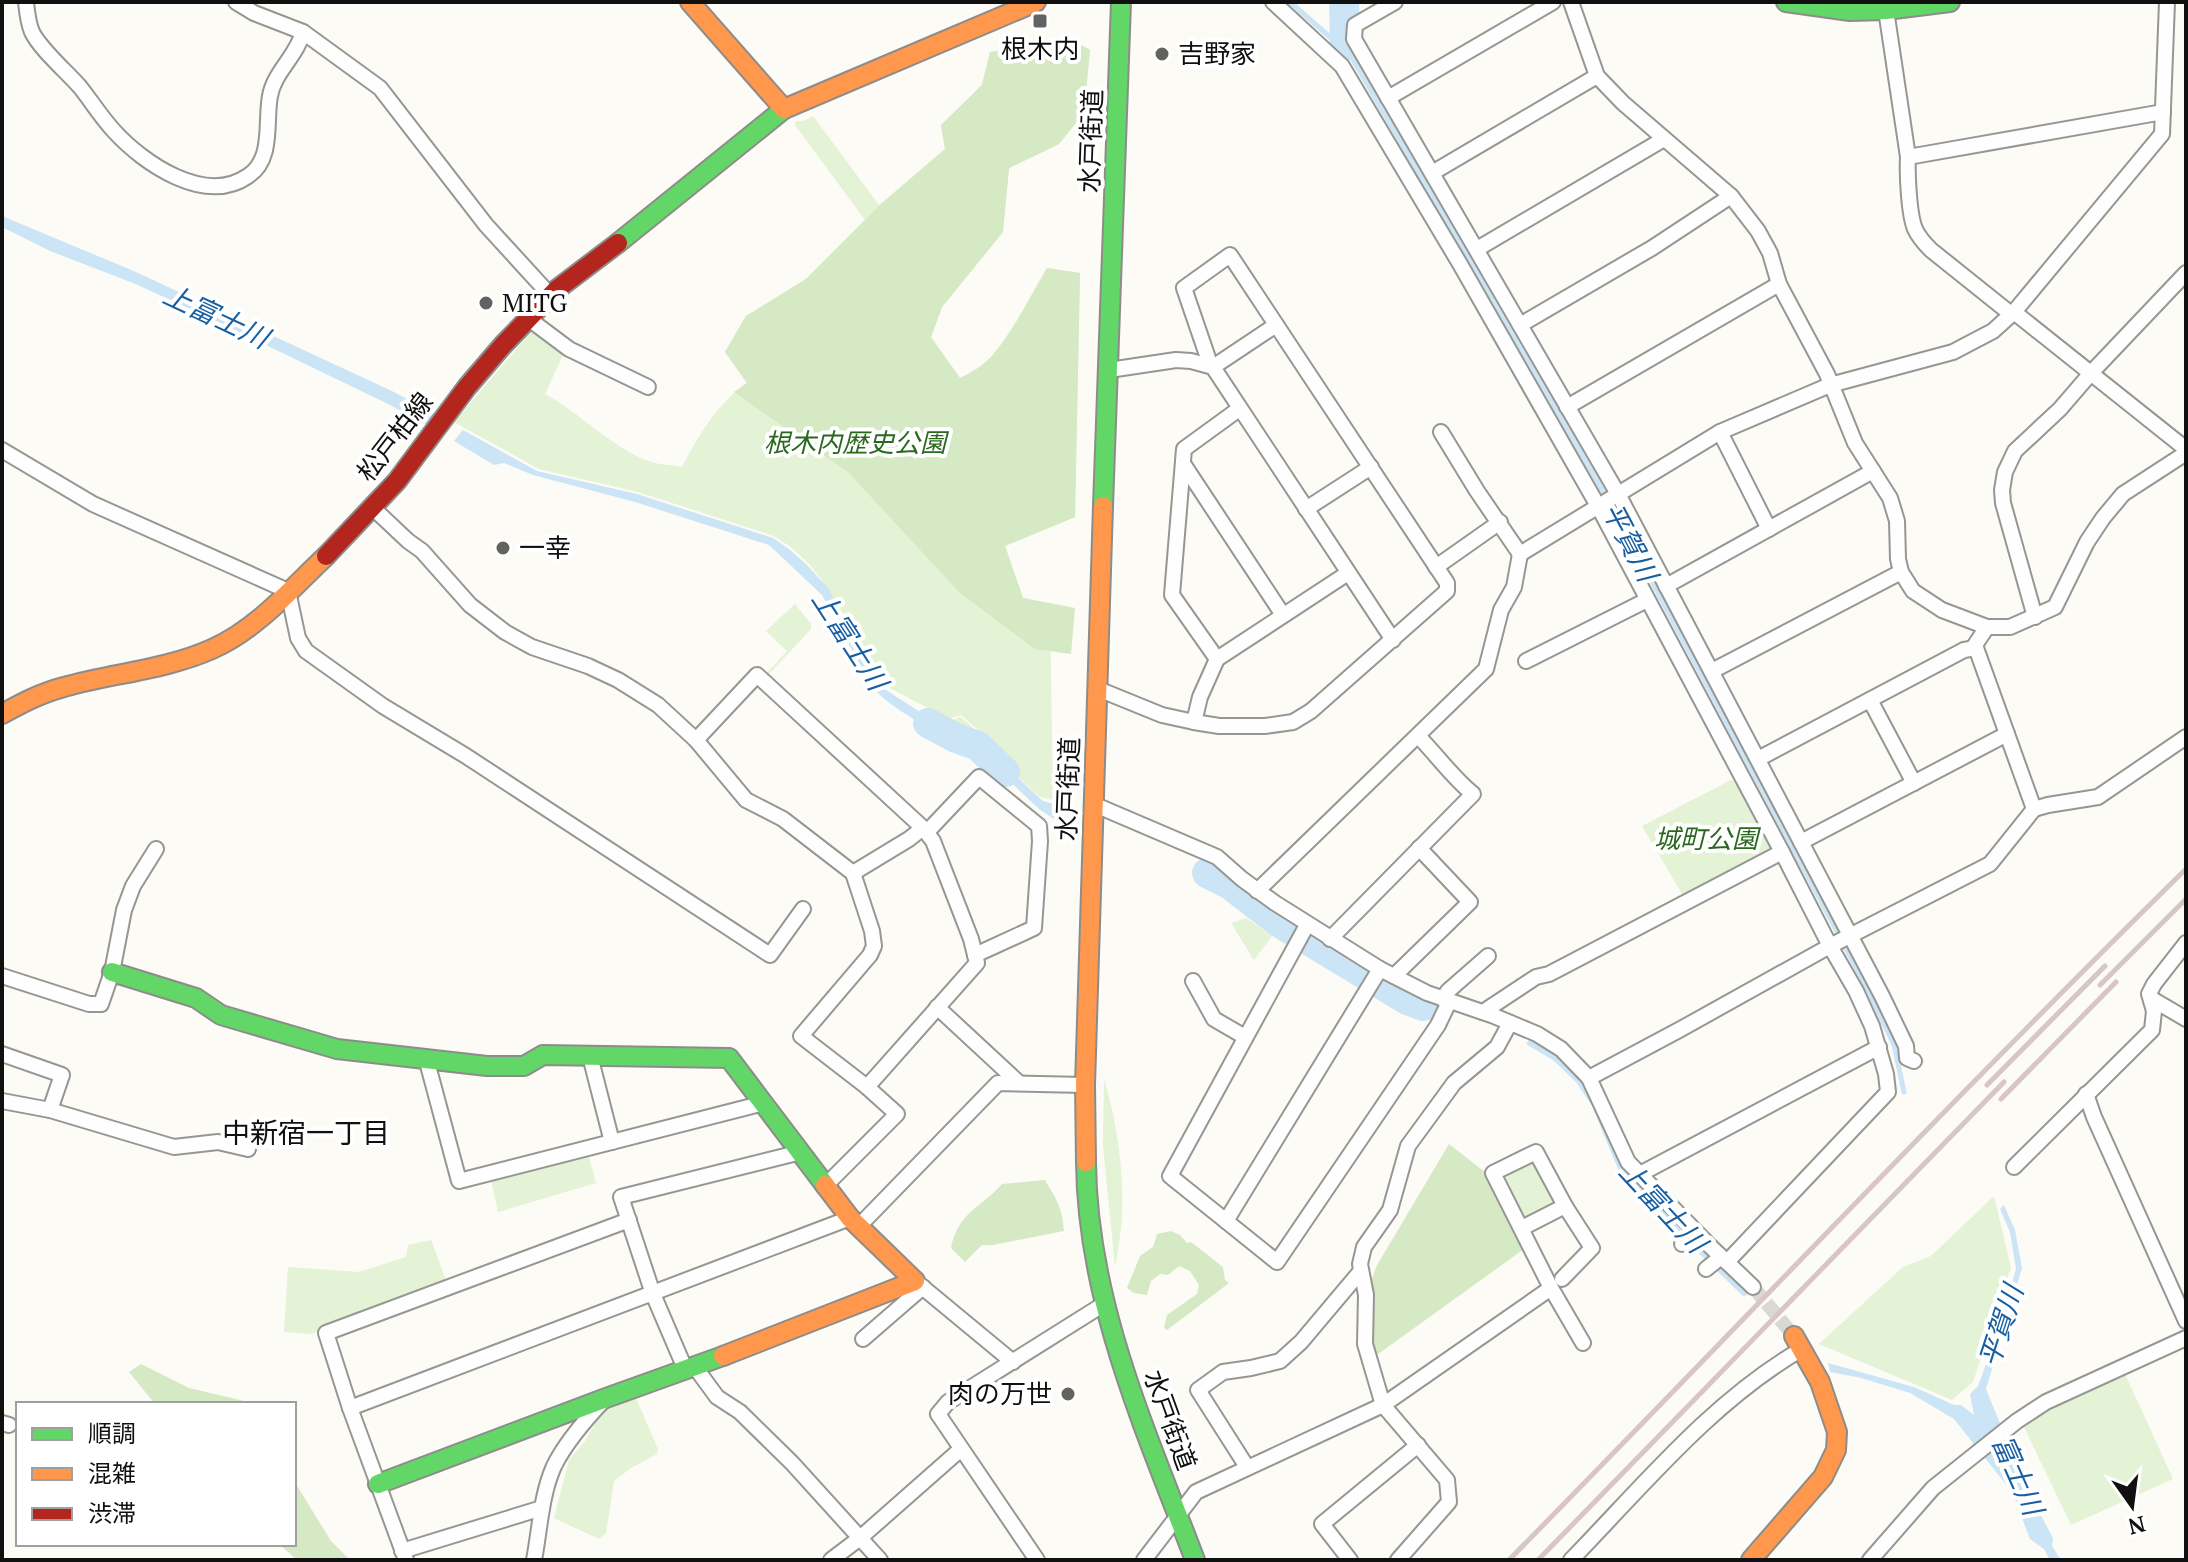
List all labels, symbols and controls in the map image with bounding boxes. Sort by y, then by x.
marker: 根木内 [1031,12,1049,30]
place label: 根木内 [1001,31,1079,65]
place label: 吉野家 [1178,36,1256,70]
marker: 吉野家 [1153,45,1171,63]
street label: 水戸街道 [1071,88,1109,194]
water label: 上富士川 [158,275,277,357]
place label: MITG [502,285,567,319]
marker: MITG [477,294,495,312]
street label: 松戸柏線 [349,385,440,488]
park label: 根木内歴史公園 [764,425,950,459]
water label: 平賀川 [1594,496,1668,590]
place label: 一幸 [519,530,571,564]
marker: 一幸 [494,539,512,557]
water label: 上富士川 [804,583,898,699]
street label: 水戸街道 [1048,736,1086,842]
park label: 城町公園 [1654,821,1762,855]
district label: 中新宿一丁目 [222,1114,390,1151]
water label: 上富士川 [1612,1153,1717,1262]
water label: 平賀川 [1970,1277,2032,1372]
street label: 水戸街道 [1137,1365,1205,1474]
place label: 肉の万世 [948,1376,1052,1410]
marker: 肉の万世 [1059,1385,1077,1403]
legend [16,1402,296,1546]
text: 順調 [88,1417,136,1449]
water label: 富士川 [1984,1429,2054,1523]
text: 混雑 [88,1457,136,1489]
north arrow [2092,1466,2172,1546]
text: 渋滞 [88,1497,136,1529]
text: N [2125,1510,2149,1542]

